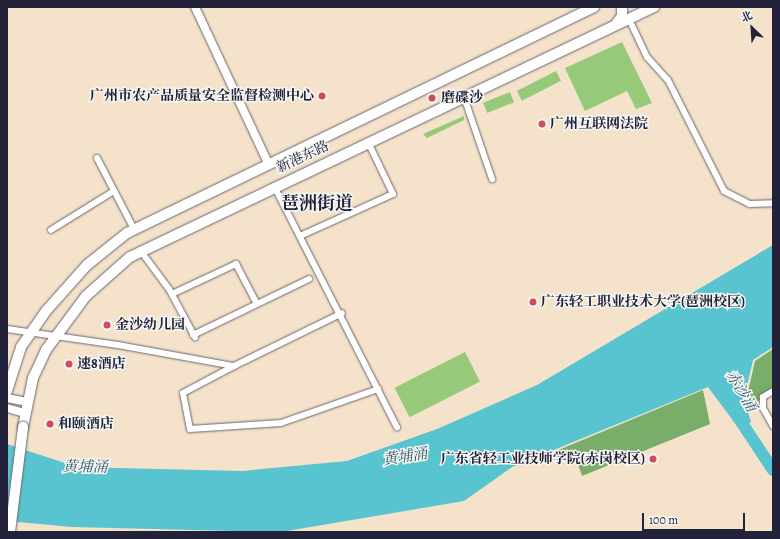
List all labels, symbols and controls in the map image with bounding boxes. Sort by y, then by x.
north arrow [732,8,772,48]
text: 北 [739,8,755,26]
place label: 广州市农产品质量安全监督检测中心 [90,88,314,104]
place label: 磨碟沙 [441,90,483,106]
marker: 广州市农产品质量安全监督检测中心 [317,91,327,101]
marker: 磨碟沙 [426,92,438,104]
place label: 广州互联网法院 [550,116,648,132]
marker: 广州互联网法院 [537,119,547,129]
street label: 新港东路 [274,138,332,176]
district label: 琶洲街道 [281,192,353,214]
place label: 广东轻工职业技术大学(琶洲校区) [541,294,745,310]
marker: 广东轻工职业技术大学(琶洲校区) [528,297,538,307]
place label: 金沙幼儿园 [115,317,185,333]
marker: 金沙幼儿园 [102,320,112,330]
place label: 速8酒店 [77,356,126,372]
marker: 速8酒店 [64,359,74,369]
water label: 赤沙涌 [722,367,760,415]
place label: 和颐酒店 [58,416,114,432]
marker: 和颐酒店 [45,419,55,429]
water label: 黄埔涌 [381,445,429,469]
place label: 广东省轻工业技师学院(赤岗校区) [441,451,645,467]
marker: 广东省轻工业技师学院(赤岗校区) [648,454,658,464]
water label: 黄埔涌 [62,458,108,476]
scale bar [644,505,747,531]
text: 100 m [649,512,678,528]

